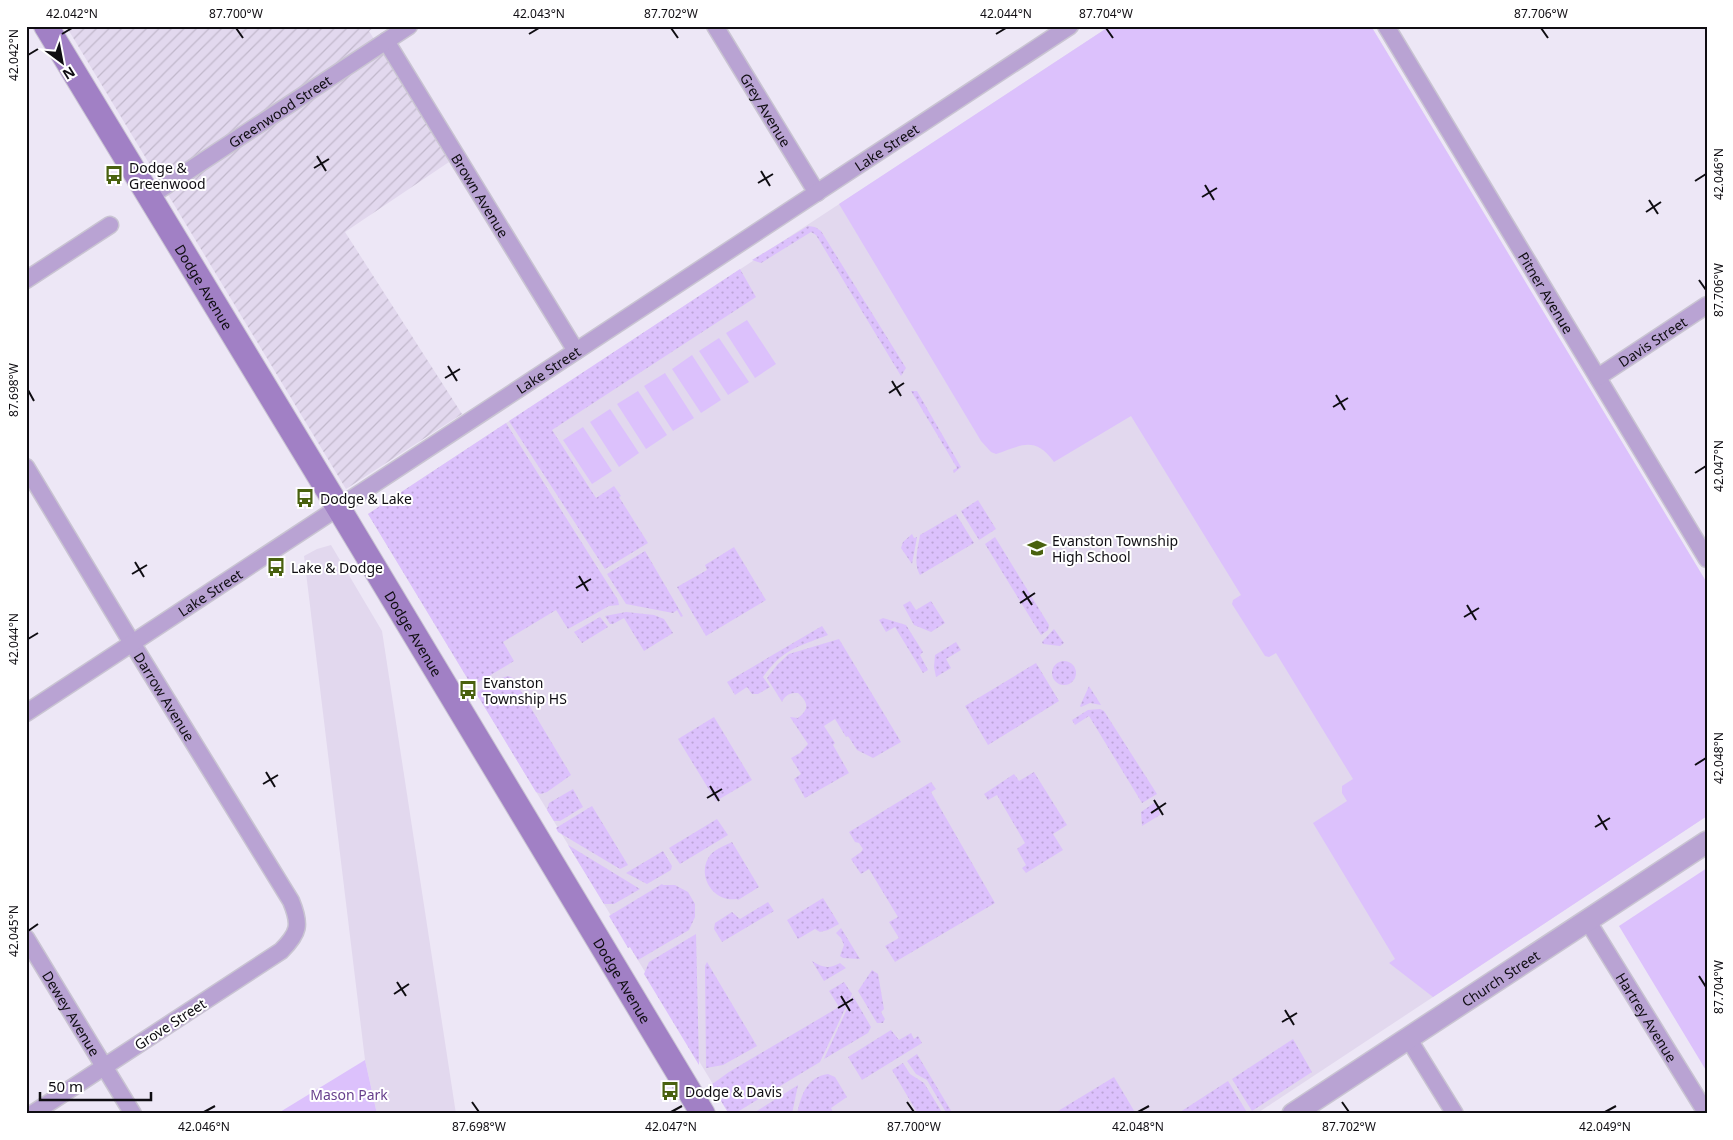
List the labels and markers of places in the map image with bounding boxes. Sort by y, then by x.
place label: Dodge & Greenwood [129,158,206,193]
bus stop icon: Dodge & Greenwood [103,164,125,186]
bus stop icon: Dodge & Lake [294,487,316,509]
place label: Dodge & Lake [320,489,412,508]
place label: Evanston Township High School [1052,531,1178,566]
school or university icon: Evanston Township High School [1026,537,1048,559]
bus stop icon: Lake & Dodge [265,556,287,578]
place label: Lake & Dodge [291,558,383,577]
place label: Evanston Township HS [483,673,567,708]
bus stop icon: Evanston Township HS [457,679,479,701]
bus stop icon: Dodge & Davis [659,1080,681,1102]
place label: Dodge & Davis [685,1082,782,1101]

